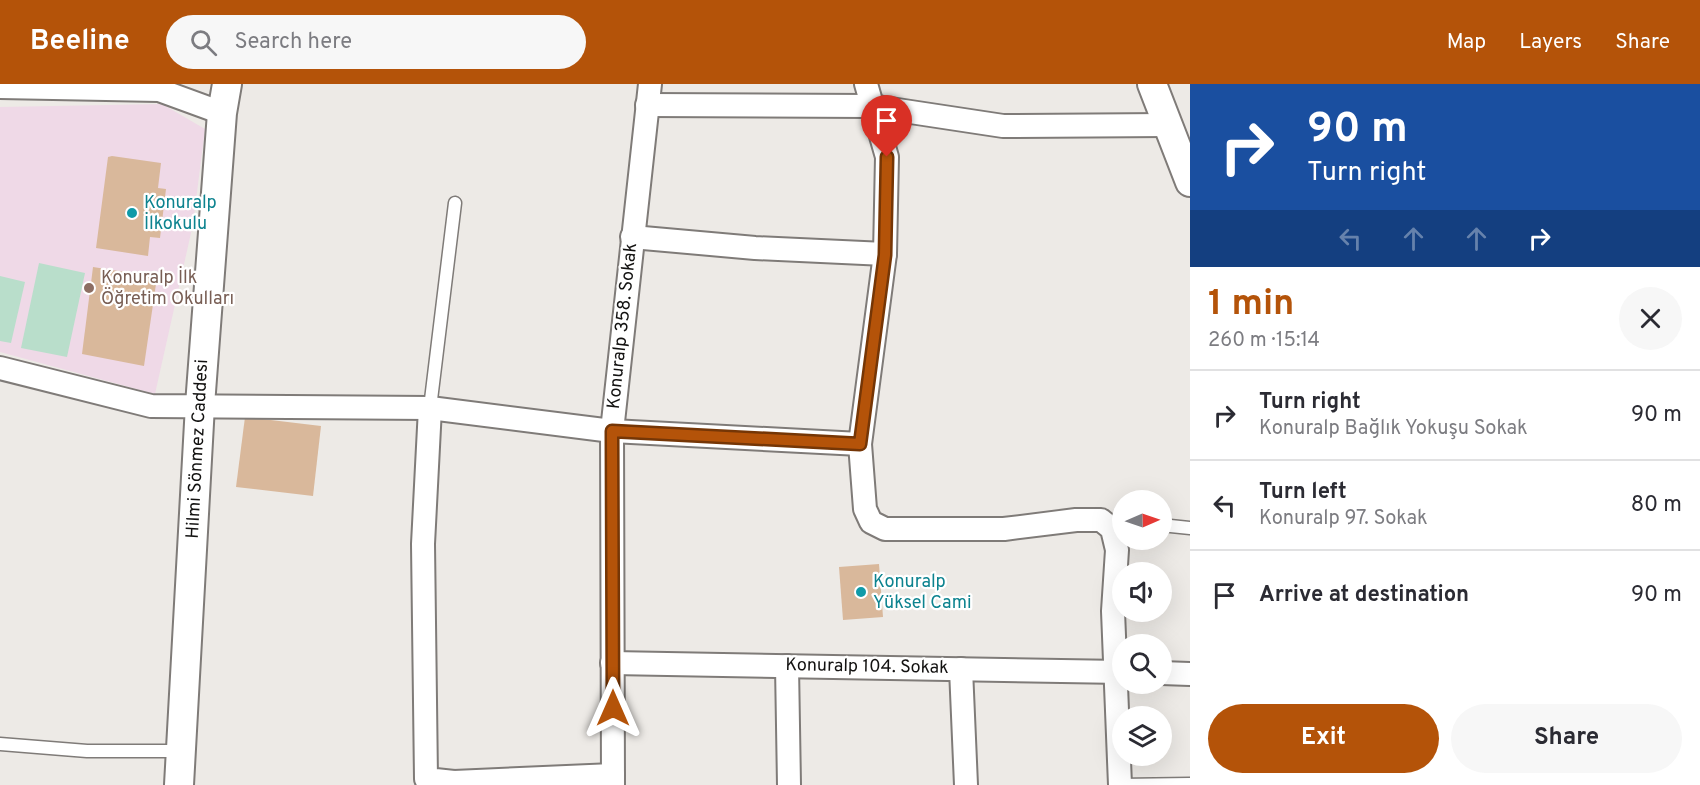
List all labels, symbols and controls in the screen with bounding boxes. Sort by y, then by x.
search box [166,15,586,69]
text: Beeline [30,24,130,60]
icon: search [187,26,220,59]
text: Search here [235,29,352,56]
text: Map [1447,29,1486,56]
text: Layers [1519,29,1582,56]
text: Share [1615,29,1670,56]
pin [861,95,912,157]
icon: arrive [870,104,903,137]
text: 90 m [1307,104,1408,157]
icon: right [1208,108,1286,186]
text: Turn right [1307,156,1426,190]
place label: Konuralp İlkokulu [144,192,217,236]
marker: Konuralp İlkokulu [125,206,139,220]
icon: left [1334,222,1367,255]
icon: ahead [1397,222,1430,255]
icon: ahead [1460,222,1493,255]
icon: right [1523,222,1556,255]
street label: Konuralp 358. Sokak [603,242,643,410]
place label: Konuralp İlk Öğretim Okulları [101,265,234,311]
marker: Konuralp İlk Öğretim Okulları [82,281,96,295]
text: 1 min [1208,282,1294,328]
button: close [1619,287,1682,350]
text: 260 m · 15:14 [1208,328,1320,354]
street label: Hilmi Sönmez Caddesi [182,359,214,539]
text: Turn right [1259,389,1361,416]
icon: right [1208,399,1241,432]
text: 90 m [1631,402,1682,429]
text: Konuralp Bağlık Yokuşu Sokak [1259,416,1528,442]
text: Turn left [1259,479,1347,506]
icon: left [1208,489,1241,522]
north arrow [1112,490,1172,550]
map controls [1112,490,1172,766]
text: 80 m [1631,492,1682,519]
text: Konuralp 97. Sokak [1259,506,1428,532]
button: sound [1112,562,1172,622]
place label: Konuralp Yüksel Cami [873,571,971,615]
icon: arrive [1208,579,1241,612]
text: Arrive at destination [1259,582,1469,609]
text: 90 m [1631,582,1682,609]
marker: Konuralp Yüksel Cami [854,585,868,599]
button: search [1112,634,1172,694]
street label: Konuralp 104. Sokak [785,654,949,680]
position arrow [581,676,645,740]
button: Exit [1208,704,1439,773]
button: Share [1451,704,1682,773]
button: layers [1112,706,1172,766]

